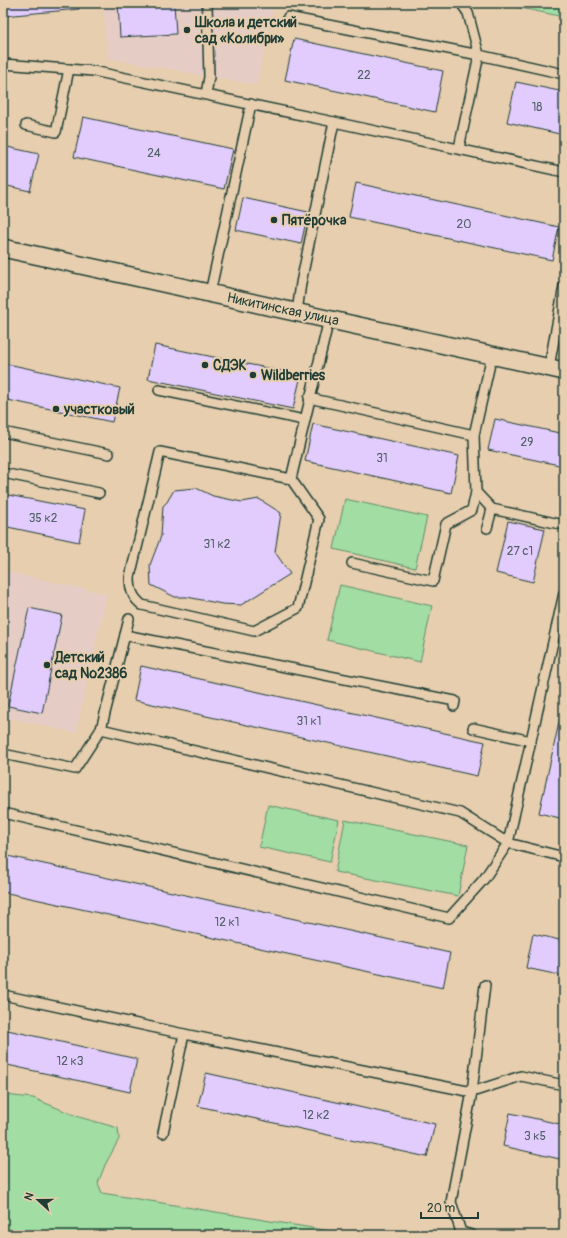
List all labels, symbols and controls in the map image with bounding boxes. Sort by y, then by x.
place label: Школа и детский сад «Колибри» [194,14,297,47]
marker: Школа и детский сад «Колибри» [182,25,192,35]
house number: 22 [357,68,371,83]
house number: 18 [532,100,542,115]
house number: 24 [147,146,161,161]
place label: Пятёрочка [282,212,347,229]
marker: Пятёрочка [269,215,279,225]
house number: 20 [457,217,471,232]
street label: Никитинская улица [225,289,341,329]
place label: СДЭК [213,357,247,374]
marker: СДЭК [200,360,210,370]
place label: Wildberries [261,367,326,384]
marker: Wildberries [248,370,258,380]
place label: участковый [63,401,135,418]
marker: участковый [51,404,61,414]
house number: 29 [521,435,533,450]
house number: 31 [376,451,388,466]
house number: 35 к2 [29,511,58,526]
house number: 31 к2 [204,537,231,552]
house number: 27 c1 [507,544,533,559]
place label: Детский сад №2386 [54,649,127,682]
marker: Детский сад №2386 [42,660,52,670]
house number: 31 к1 [297,714,321,729]
house number: 12 к1 [215,915,239,930]
house number: 12 к3 [57,1054,84,1069]
house number: 12 к2 [303,1108,330,1123]
house number: 3 к5 [524,1129,546,1144]
north arrow [18,1180,58,1220]
text: N [22,1190,37,1202]
scale bar [421,1194,478,1220]
text: 20 m [427,1201,456,1216]

